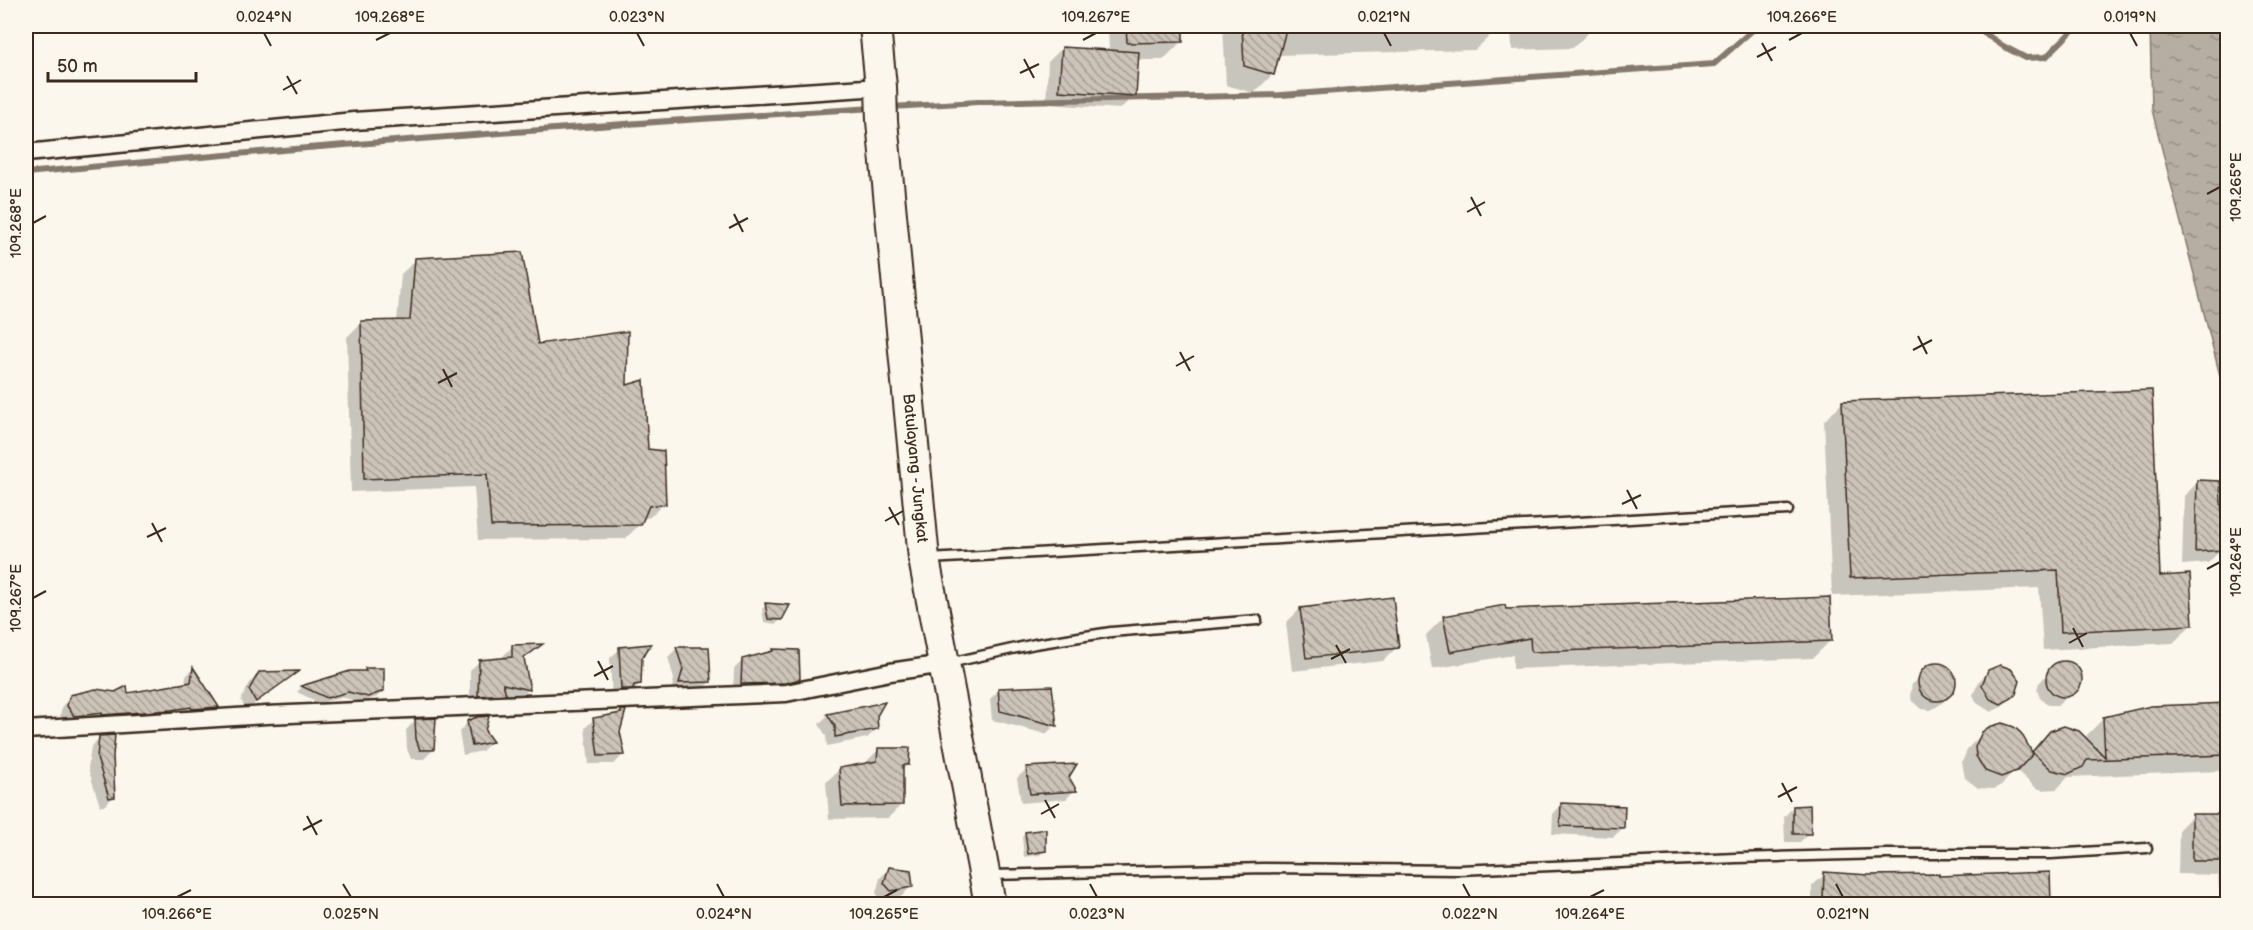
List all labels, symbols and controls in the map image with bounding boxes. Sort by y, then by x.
text: 0.024°N [236,8,292,27]
text: 109.268°E [355,8,425,27]
text: 0.023°N [609,8,665,27]
text: 109.267°E [1062,8,1130,27]
text: 0.021°N [1357,8,1411,27]
text: 109.266°E [1767,8,1837,27]
text: 0.019°N [2103,8,2157,27]
scale bar [48,45,196,83]
text: 50 m [57,56,98,77]
text: 109.265°E [2227,152,2246,222]
text: 109.268°E [7,188,26,258]
street label: Batulayang - Jungkat [899,393,932,544]
text: 109.264°E [2227,527,2246,597]
text: 109.267°E [7,564,26,632]
text: 109.266°E [142,905,212,924]
text: 0.025°N [323,905,379,924]
text: 0.024°N [696,905,752,924]
text: 109.265°E [849,905,919,924]
text: 0.023°N [1069,905,1125,924]
text: 0.022°N [1442,905,1498,924]
text: 109.264°E [1555,905,1625,924]
text: 0.021°N [1816,905,1870,924]

